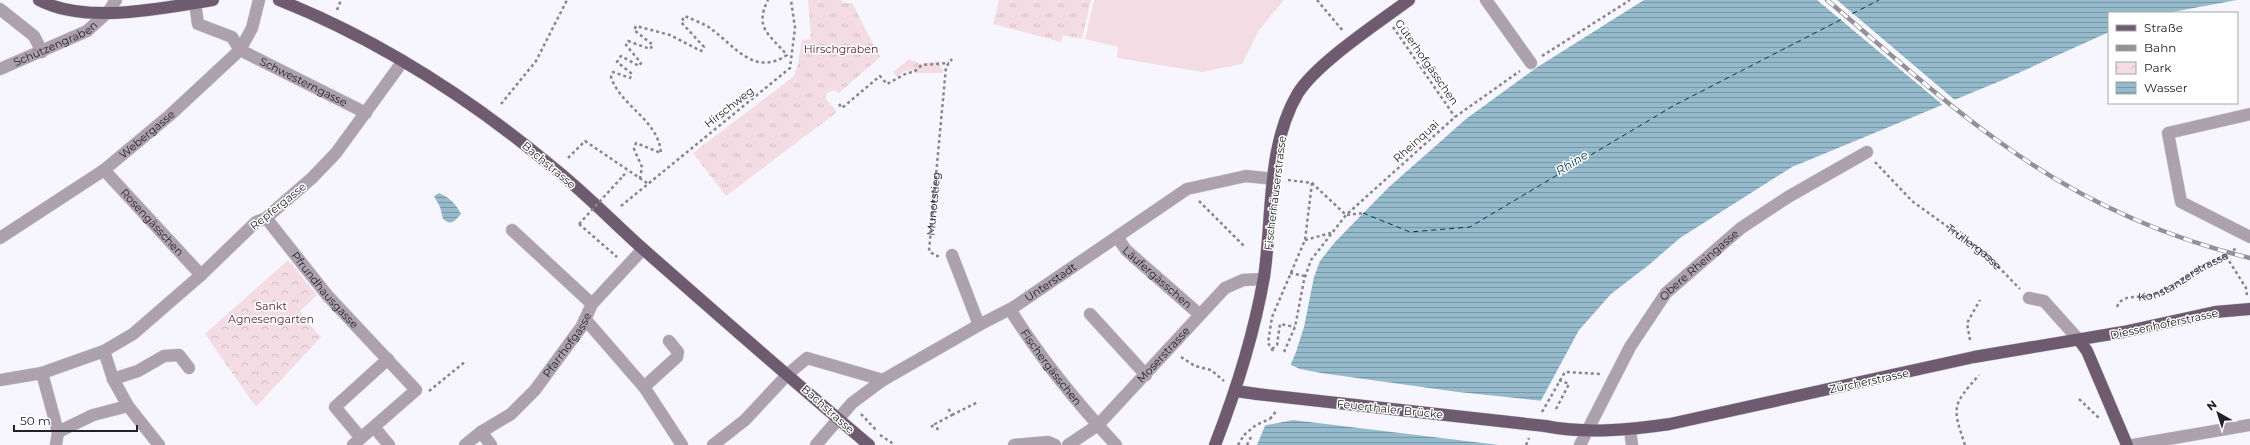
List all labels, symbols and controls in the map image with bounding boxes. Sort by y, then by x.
legend [2108,12,2238,104]
street label: Güterhofgässchen [1392,16,1462,108]
street label: Schützengraben [11,18,100,69]
text: Straße [2144,20,2183,35]
text: Bahn [2144,40,2176,55]
park label: Hirschgraben [804,42,878,56]
street label: Schwesterngasse [257,54,350,110]
text: Park [2144,60,2172,75]
text: Wasser [2144,80,2188,95]
street label: Hirschweg [702,83,756,131]
street label: Webergasse [116,107,178,162]
street label: Rheinquai [1390,117,1442,165]
street label: Fischerhäuserstrasse [1261,135,1289,251]
street label: Bachstrasse [519,138,579,192]
water label: Rhine [1553,147,1591,178]
street label: Munotstieg [923,171,943,236]
street label: Repfergasse [247,179,309,233]
street label: Rosengässchen [118,186,187,259]
street label: Trüllergasse [1944,221,2005,273]
street label: Obere Rheingasse [1656,226,1742,303]
street label: Läufergässchen [1120,243,1195,311]
street label: Konstanzerstrasse [2138,248,2231,304]
street label: Pfrundhausgasse [288,249,362,331]
street label: Unterstadt [1022,259,1079,305]
park label: Sankt Agnesengarten [228,299,314,326]
street label: Diessenhoferstrasse [2109,306,2220,342]
street label: Pfarrhofgasse [540,310,594,380]
street label: Moserstrasse [1134,323,1193,386]
street label: Fischergässchen [1018,326,1085,408]
street label: Zürcherstrasse [1828,366,1910,396]
street label: Bachstrasse [799,382,857,437]
north arrow [2198,393,2238,433]
street label: Feuerthaler Brücke [1336,396,1444,422]
text: N [2204,397,2220,413]
scale bar [14,407,137,433]
text: 50 m [20,413,51,428]

